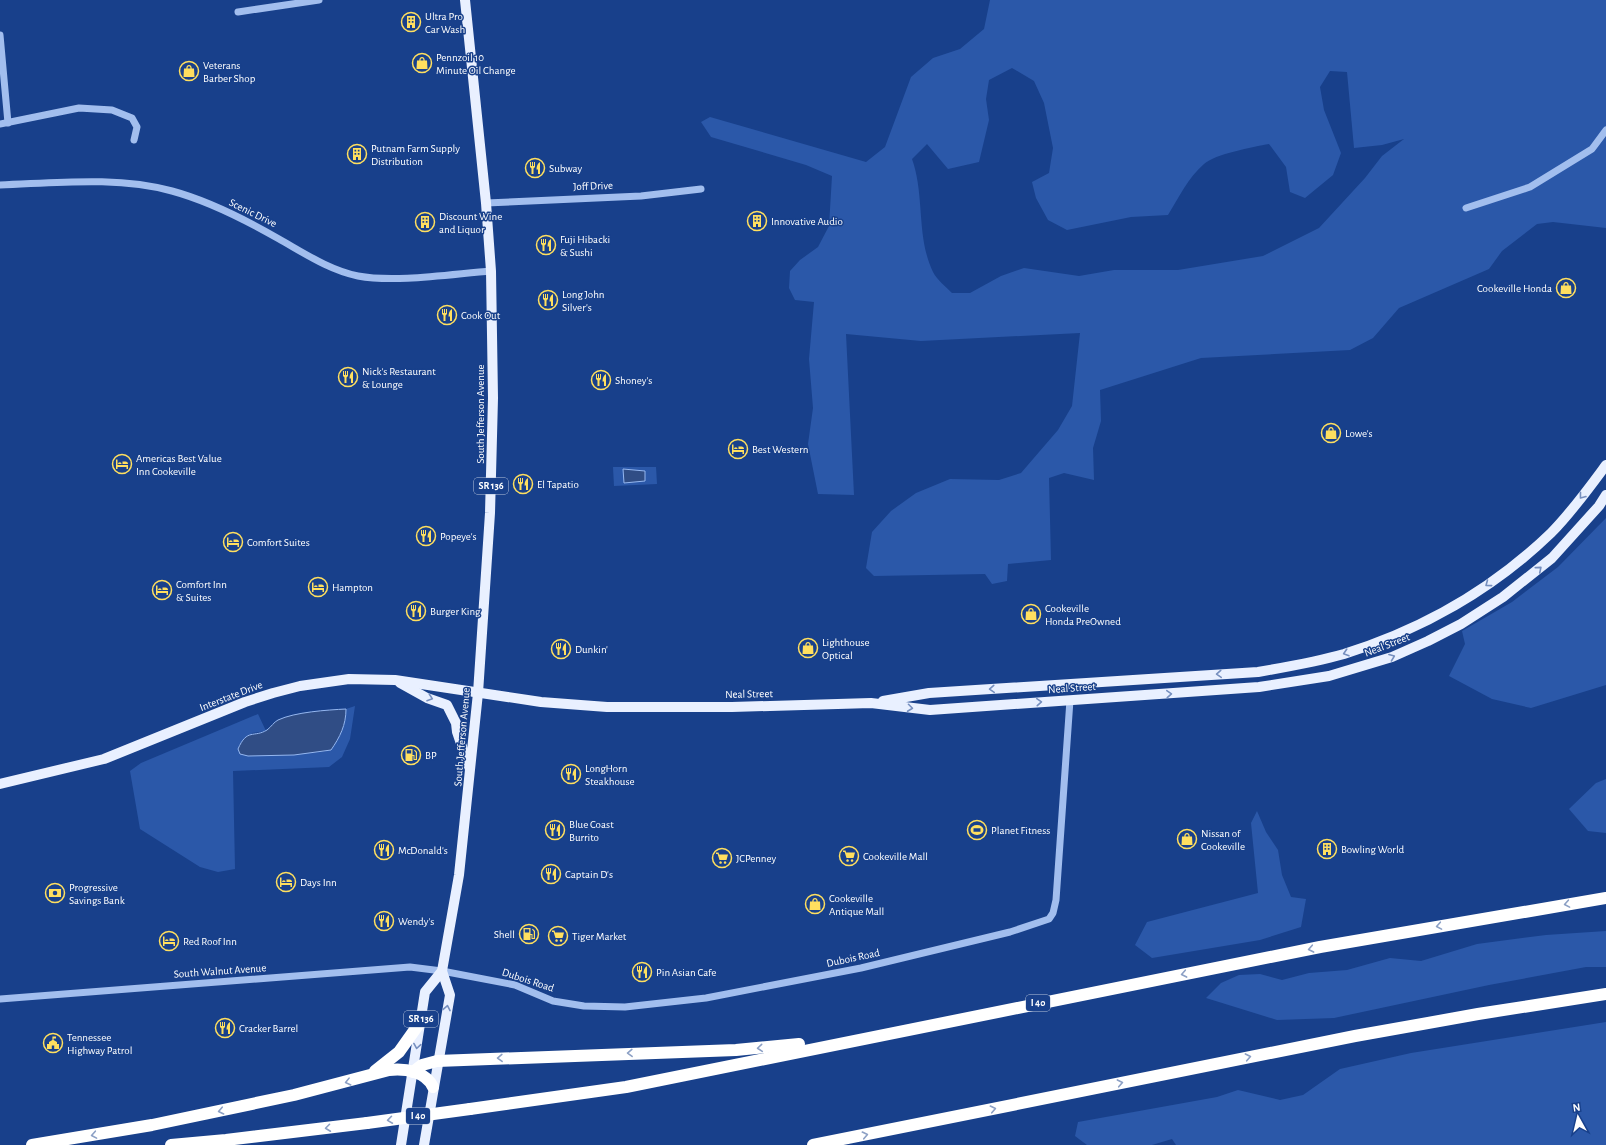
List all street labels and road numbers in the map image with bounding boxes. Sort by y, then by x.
street label: Joff Drive [573,180,613,192]
street label: Scenic Drive [227,197,279,229]
street label: South Jefferson Avenue [475,364,486,464]
road number: SR 136 [474,478,508,494]
street label: Neal Street [1363,631,1412,659]
street label: Interstate Drive [198,679,264,713]
street label: Neal Street [1048,681,1097,695]
street label: South Jefferson Avenue [452,687,472,787]
street label: Neal Street [725,688,774,700]
street label: Dubois Road [825,947,881,969]
street label: South Walnut Avenue [173,962,267,980]
street label: Dubois Road [501,966,556,994]
road number: I 40 [1026,995,1050,1011]
road number: SR 136 [404,1011,438,1027]
road number: I 40 [406,1108,430,1124]

